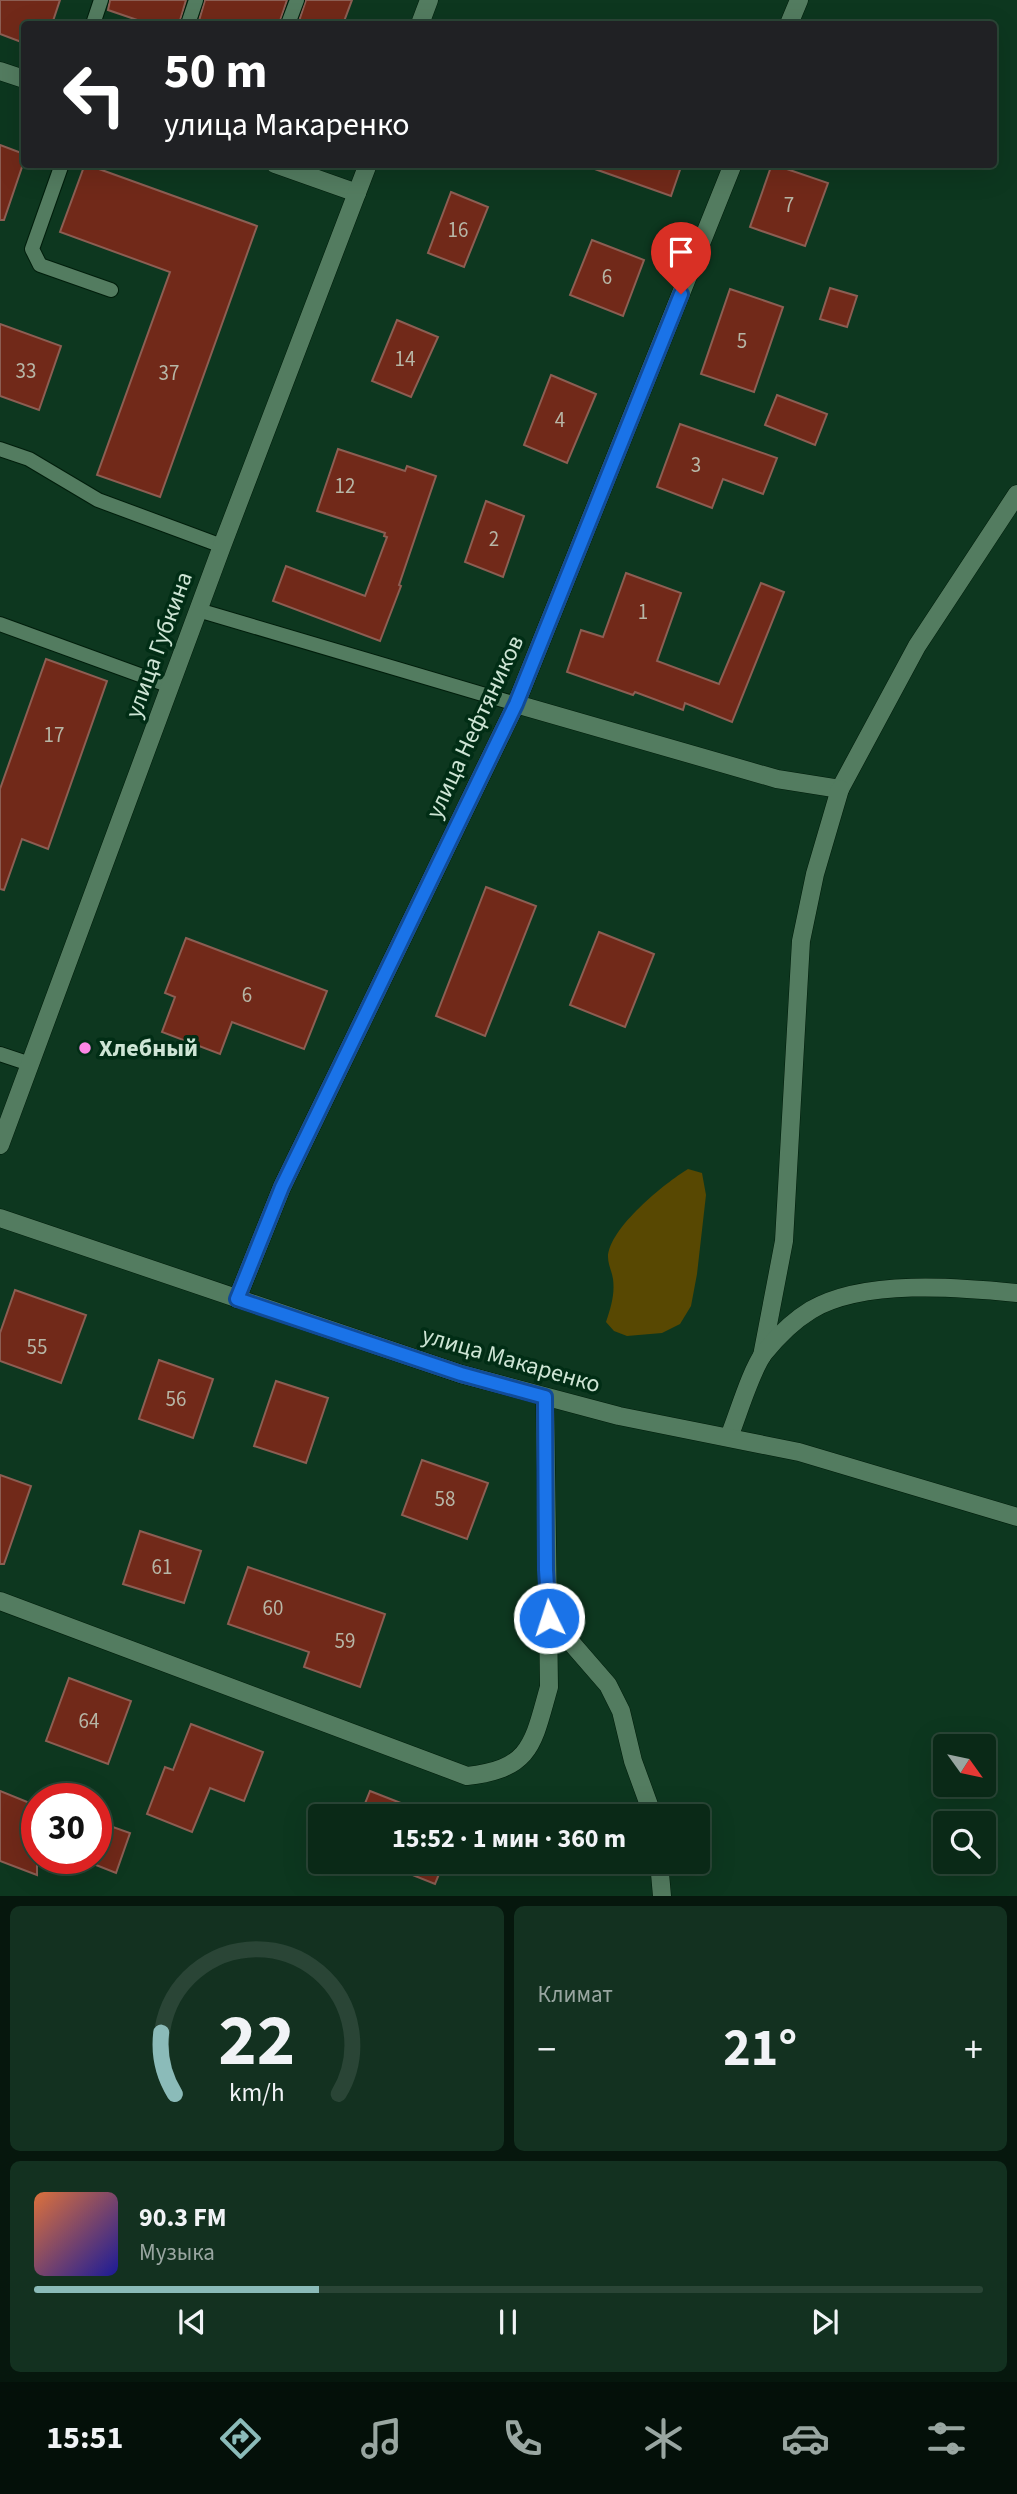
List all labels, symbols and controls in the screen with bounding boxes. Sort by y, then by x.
text: 50 m [164,37,268,107]
icon: left [49,49,140,140]
text: улица Макаренко [164,102,410,148]
house number: 7 [784,190,794,220]
house number: 16 [448,215,468,245]
pin [651,222,711,294]
icon: arrive [662,233,700,271]
house number: 6 [602,262,612,292]
house number: 5 [737,326,747,356]
house number: 14 [395,344,415,374]
house number: 33 [16,356,36,386]
house number: 37 [159,358,179,388]
house number: 4 [555,405,565,435]
house number: 3 [691,450,701,480]
house number: 12 [335,471,355,501]
house number: 2 [489,524,499,554]
street label: улица Губкина [116,567,202,723]
house number: 1 [638,597,648,627]
street label: улица Нефтяников [417,630,533,824]
house number: 17 [44,720,64,750]
house number: 6 [242,980,252,1010]
place label: Хлебный [99,1031,198,1066]
marker: Хлебный [77,1040,93,1056]
street label: улица Макаренко [418,1318,604,1402]
house number: 55 [27,1332,47,1362]
house number: 56 [166,1384,186,1414]
house number: 58 [435,1484,455,1514]
house number: 61 [152,1552,172,1582]
position arrow [512,1581,586,1655]
house number: 60 [263,1593,283,1623]
house number: 59 [335,1626,355,1656]
house number: 64 [79,1706,99,1736]
north arrow [933,1734,996,1797]
map controls [933,1734,996,1874]
speed limit sign: 30 [21,1783,112,1874]
button: search [933,1811,996,1874]
text: 15:52 · 1 мин · 360 m [392,1820,626,1857]
text: Климат [538,1978,613,2011]
text: 22 [218,1990,295,2094]
text: 21° [723,2012,797,2086]
text: − [538,2023,556,2077]
text: + [964,2023,983,2077]
text: km/h [229,2075,285,2111]
text: 90.3 FM [139,2199,227,2236]
text: Музыка [139,2236,215,2269]
icon: previous [173,2303,211,2341]
icon: pause [489,2303,527,2341]
icon: next [806,2303,844,2341]
icon: directions [216,2414,265,2463]
icon: music [357,2414,406,2463]
icon: phone [498,2414,547,2463]
icon: climate [639,2414,688,2463]
icon: car [781,2414,830,2463]
icon: filters [922,2414,971,2463]
text: 15:51 [46,2415,123,2461]

